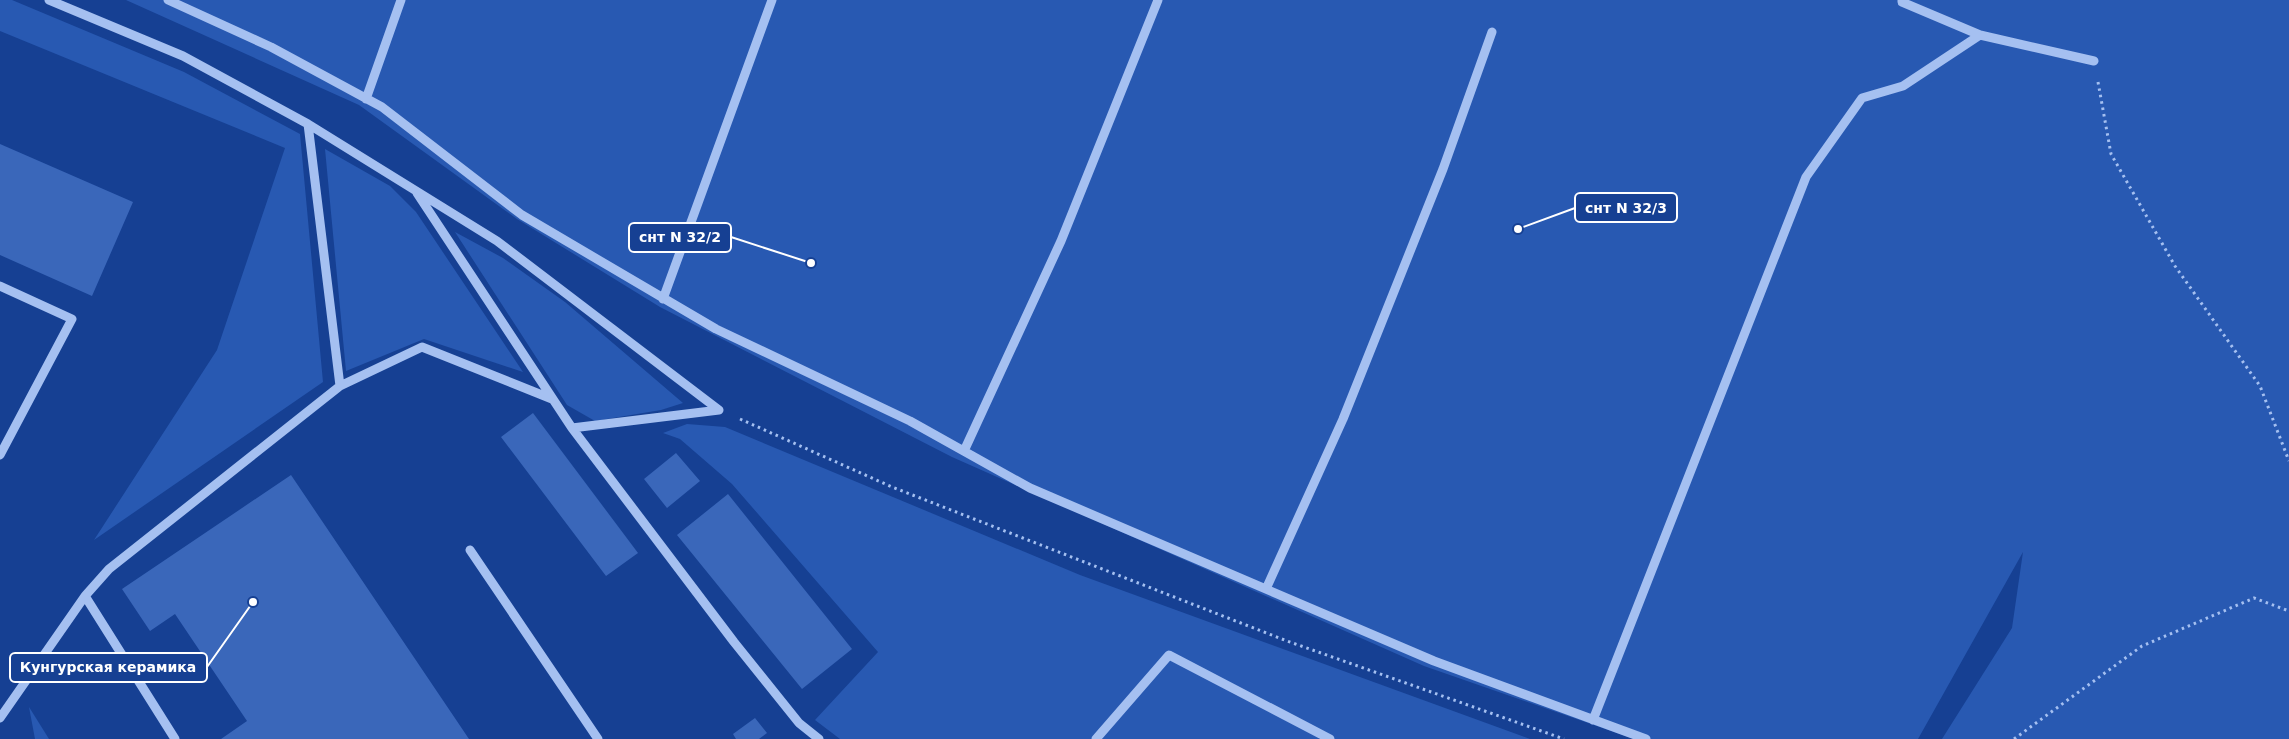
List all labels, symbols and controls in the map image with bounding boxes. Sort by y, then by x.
callout: снт N 32/3 [1575,193,1677,222]
text: снт N 32/3 [1585,200,1667,216]
callout: снт N 32/2 [629,223,731,252]
text: снт N 32/2 [639,229,721,245]
callout: Кунгурская керамика [10,653,207,682]
text: Кунгурская керамика [20,659,196,675]

